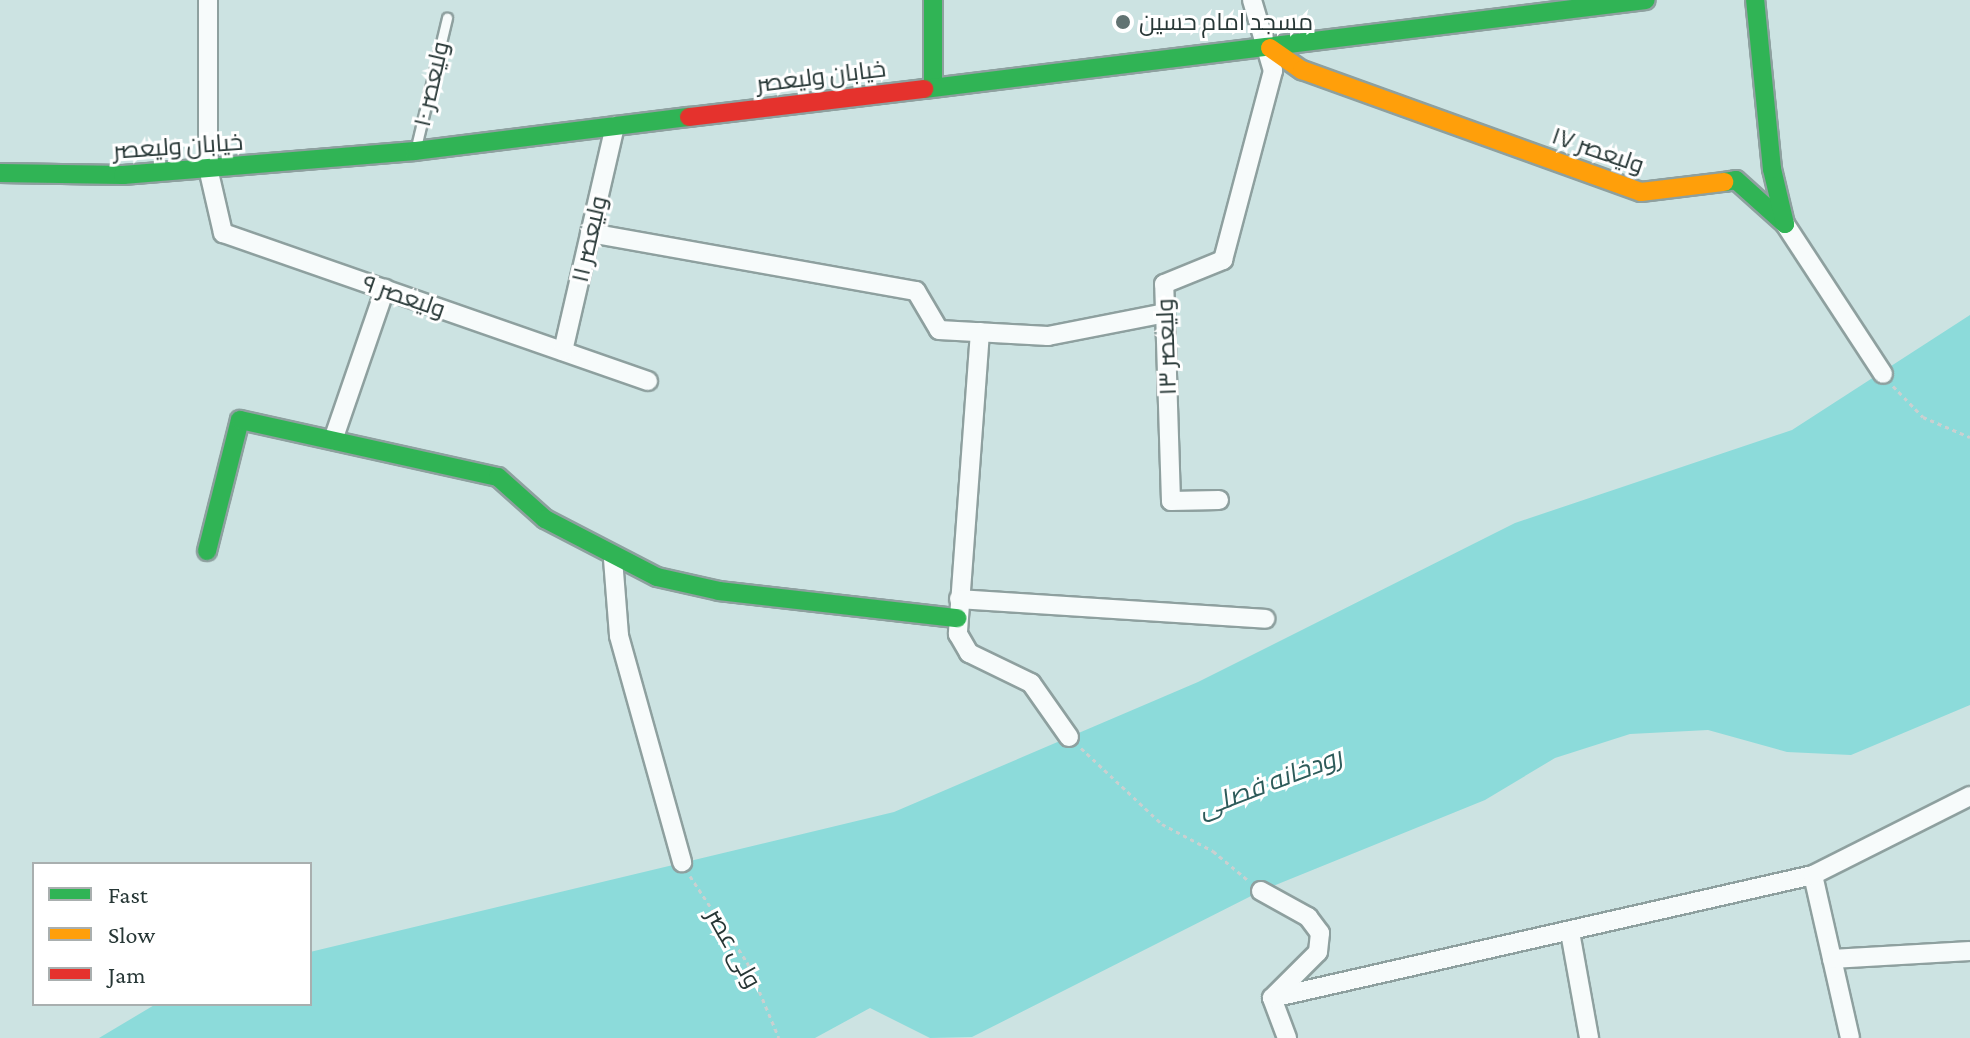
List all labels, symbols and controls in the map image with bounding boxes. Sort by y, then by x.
place label: مسجد امام حسین [1139,8,1313,36]
marker: مسجد امام حسین [1114,13,1132,31]
street label: ولیعصر ۱۰ [407,38,455,130]
street label: خیابان ولیعصر [755,54,887,98]
street label: ولیعصر ۱۷ [1548,121,1648,179]
street label: خیابان ولیعصر [112,127,244,165]
street label: ولیعصر ۱۱ [565,193,613,285]
street label: ولیعصر ۹ [359,268,449,324]
street label: ولیعصر ۱۳ [1150,298,1182,396]
water label: رودخانه فصلی [1194,741,1346,825]
legend [32,862,312,1006]
text: Fast [108,881,148,908]
street label: ولی عصر [700,903,768,993]
text: Slow [108,921,155,948]
text: Jam [108,961,146,988]

